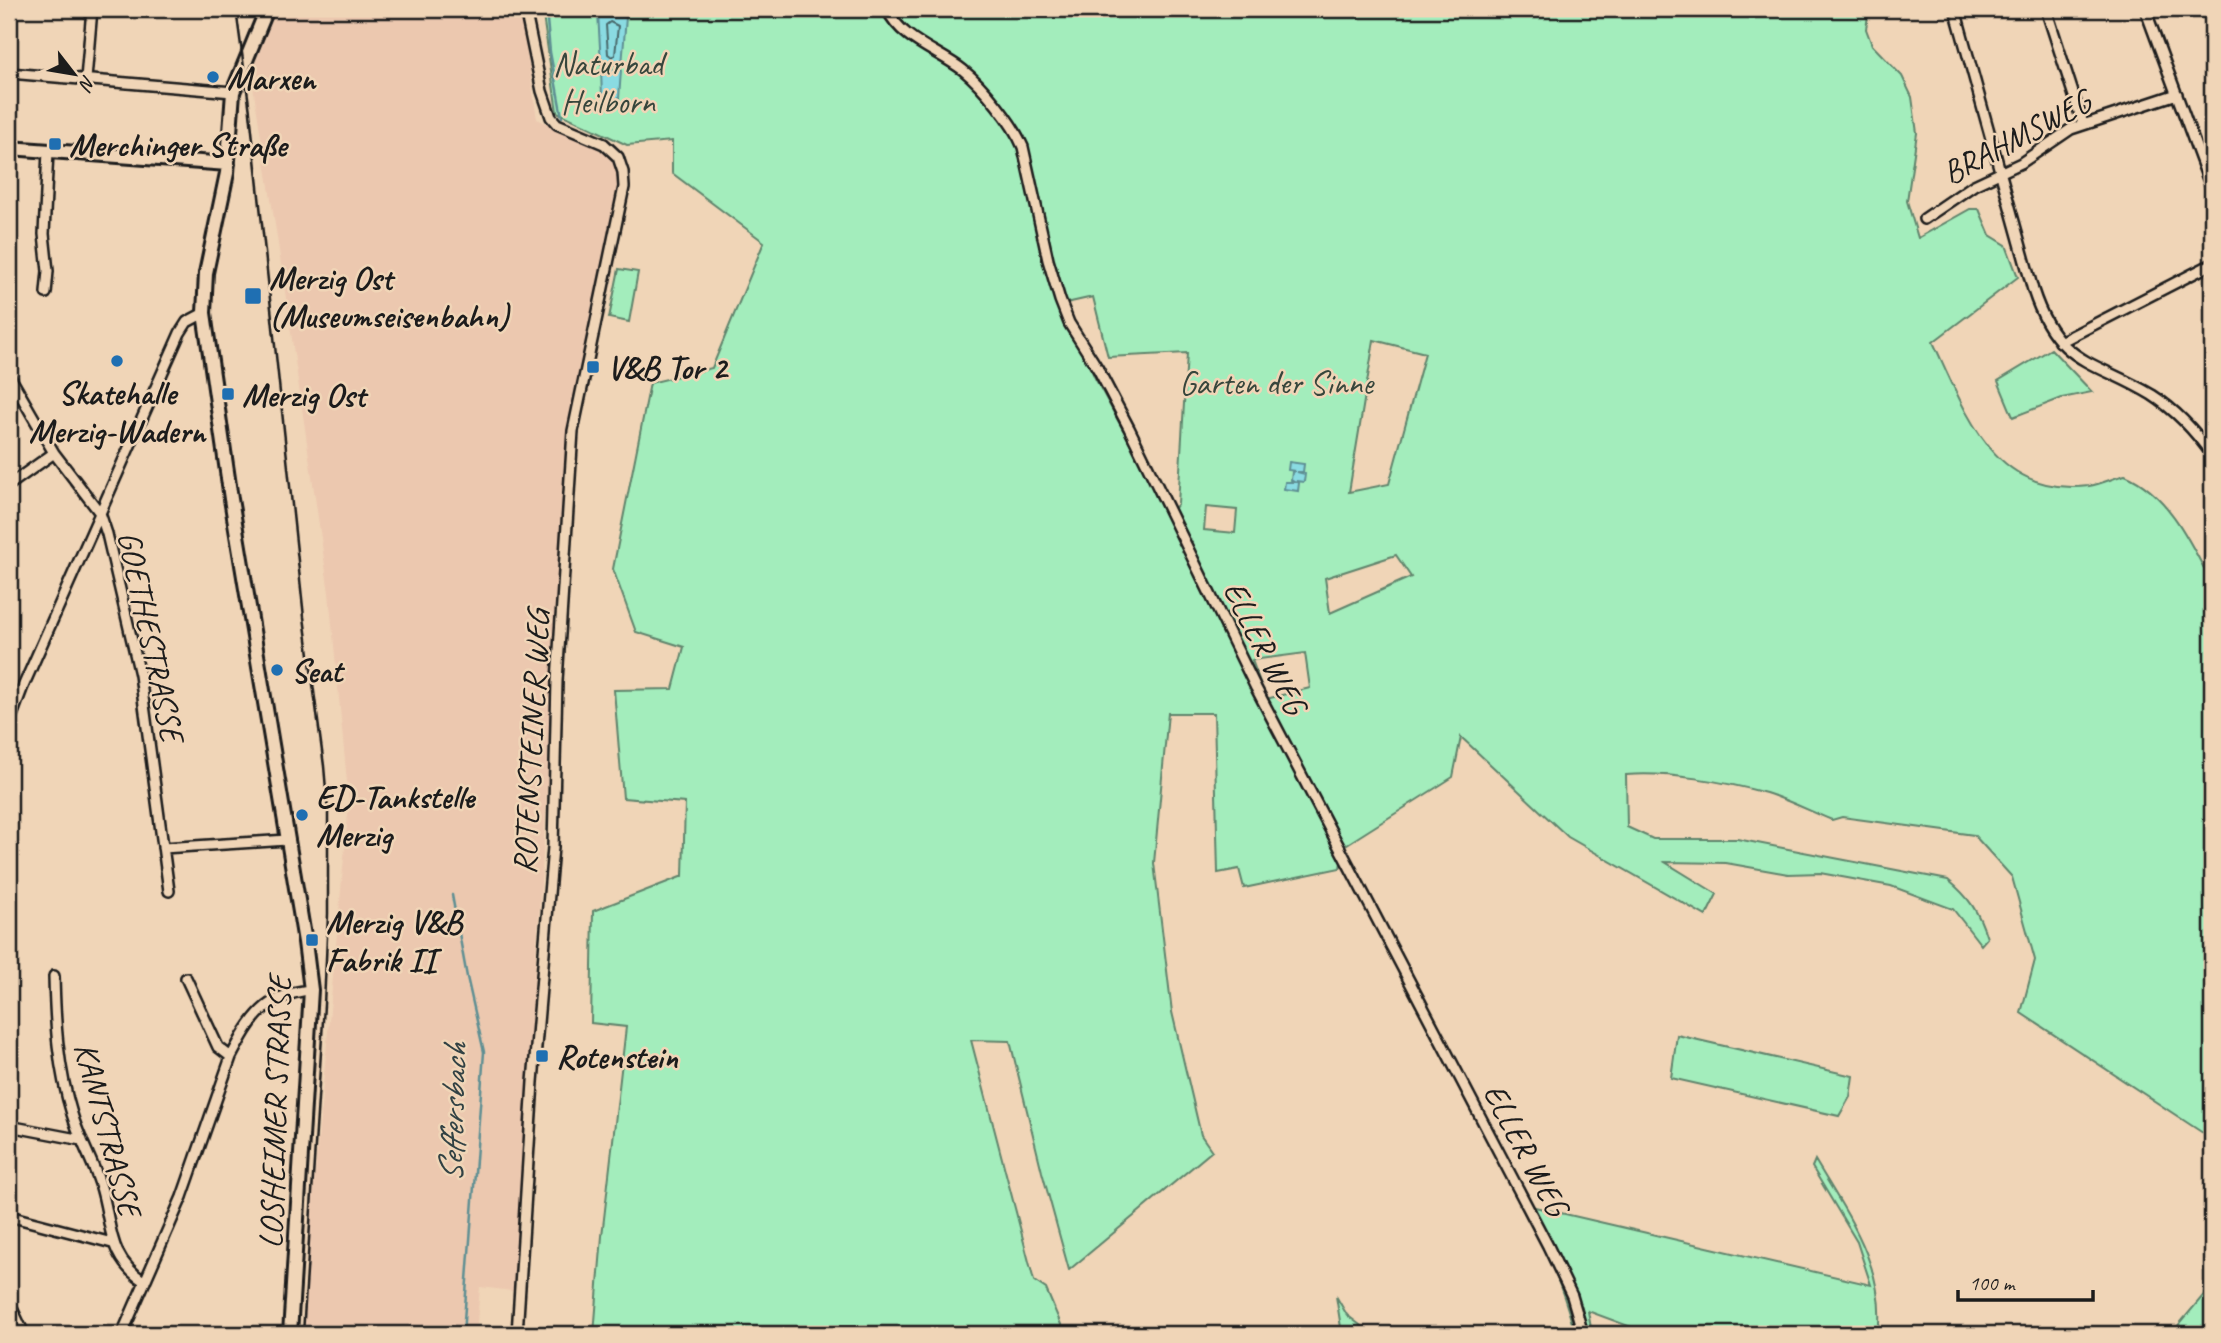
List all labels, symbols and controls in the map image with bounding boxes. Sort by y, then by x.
north arrow [38,38,108,108]
park label: Naturbad Heilborn [553,43,668,123]
place label: Marxen [227,57,317,99]
marker: Marxen [205,69,221,85]
text: N [73,71,101,96]
street label: BRAHMSWEG [1935,78,2101,193]
place label: Merchinger Straße [69,124,289,166]
marker: Merchinger Straße [47,136,63,152]
place label: Merzig Ost (Museumseisenbahn) [269,257,511,337]
marker: Merzig Ost (Museumseisenbahn) [243,286,263,306]
place label: V&B Tor 2 [607,347,730,389]
marker: Skatehalle Merzig-Wadern [109,353,125,369]
marker: V&B Tor 2 [585,359,601,375]
park label: Garten der Sinne [1179,362,1375,404]
place label: Skatehalle Merzig-Wadern [29,372,207,452]
place label: Merzig Ost [242,374,369,416]
marker: Merzig Ost [220,386,236,402]
street label: GOETHESTRASSE [108,527,195,749]
street label: ELLER WEG [1214,574,1318,724]
street label: ROTENSTEINER WEG [503,604,559,875]
place label: Seat [291,650,345,692]
marker: Seat [269,662,285,678]
place label: ED-Tankstelle Merzig [316,776,477,856]
marker: ED-Tankstelle Merzig [294,807,310,823]
place label: Merzig V&B Fabrik II [326,901,465,981]
marker: Merzig V&B Fabrik II [304,932,320,948]
street label: LOSHEIMER STRASSE [249,971,301,1249]
place label: Rotenstein [556,1036,679,1078]
street label: KANTSTRASSE [65,1038,152,1225]
water label: Seffersbach [428,1040,478,1183]
marker: Rotenstein [534,1048,550,1064]
street label: ELLER WEG [1474,1076,1580,1226]
scale bar [1958,1259,2093,1303]
text: 100 m [1969,1270,2016,1296]

